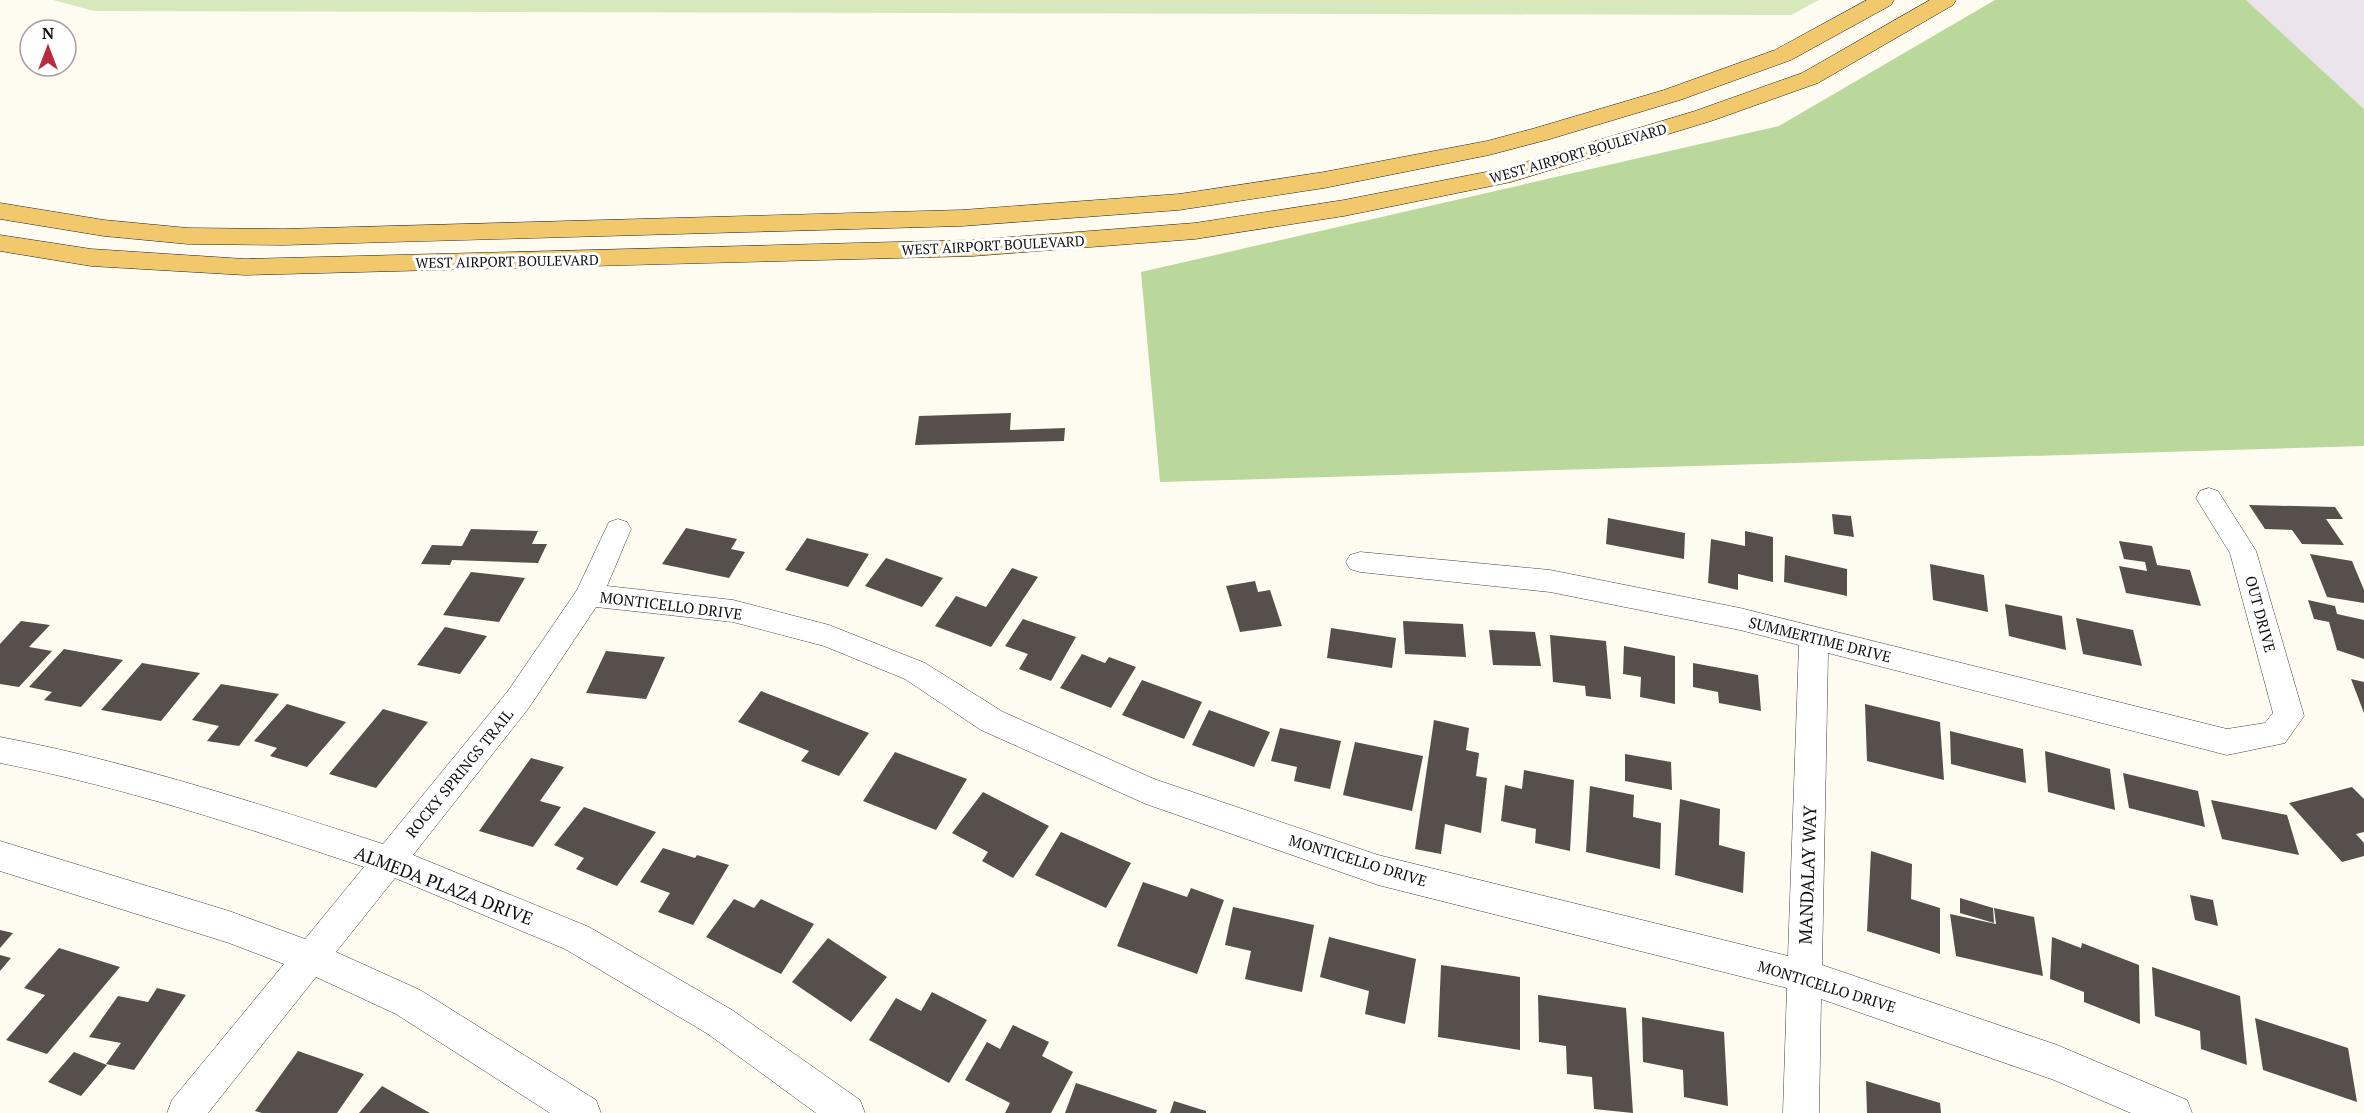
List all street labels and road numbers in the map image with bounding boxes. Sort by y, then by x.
street label: WEST AIRPORT BOULEVARD [1487,119,1669,187]
street label: WEST AIRPORT BOULEVARD [901,231,1085,259]
street label: WEST AIRPORT BOULEVARD [415,250,599,272]
street label: OUT DRIVE [2241,573,2281,655]
street label: MONTICELLO DRIVE [599,586,743,624]
street label: SUMMERTIME DRIVE [1747,612,1893,666]
street label: ROCKY SPRINGS TRAIL [401,705,517,841]
street label: MANDALAY WAY [1793,805,1821,945]
street label: MONTICELLO DRIVE [1287,829,1429,891]
street label: ALMEDA PLAZA DRIVE [351,840,537,930]
street label: MONTICELLO DRIVE [1756,955,1898,1017]

